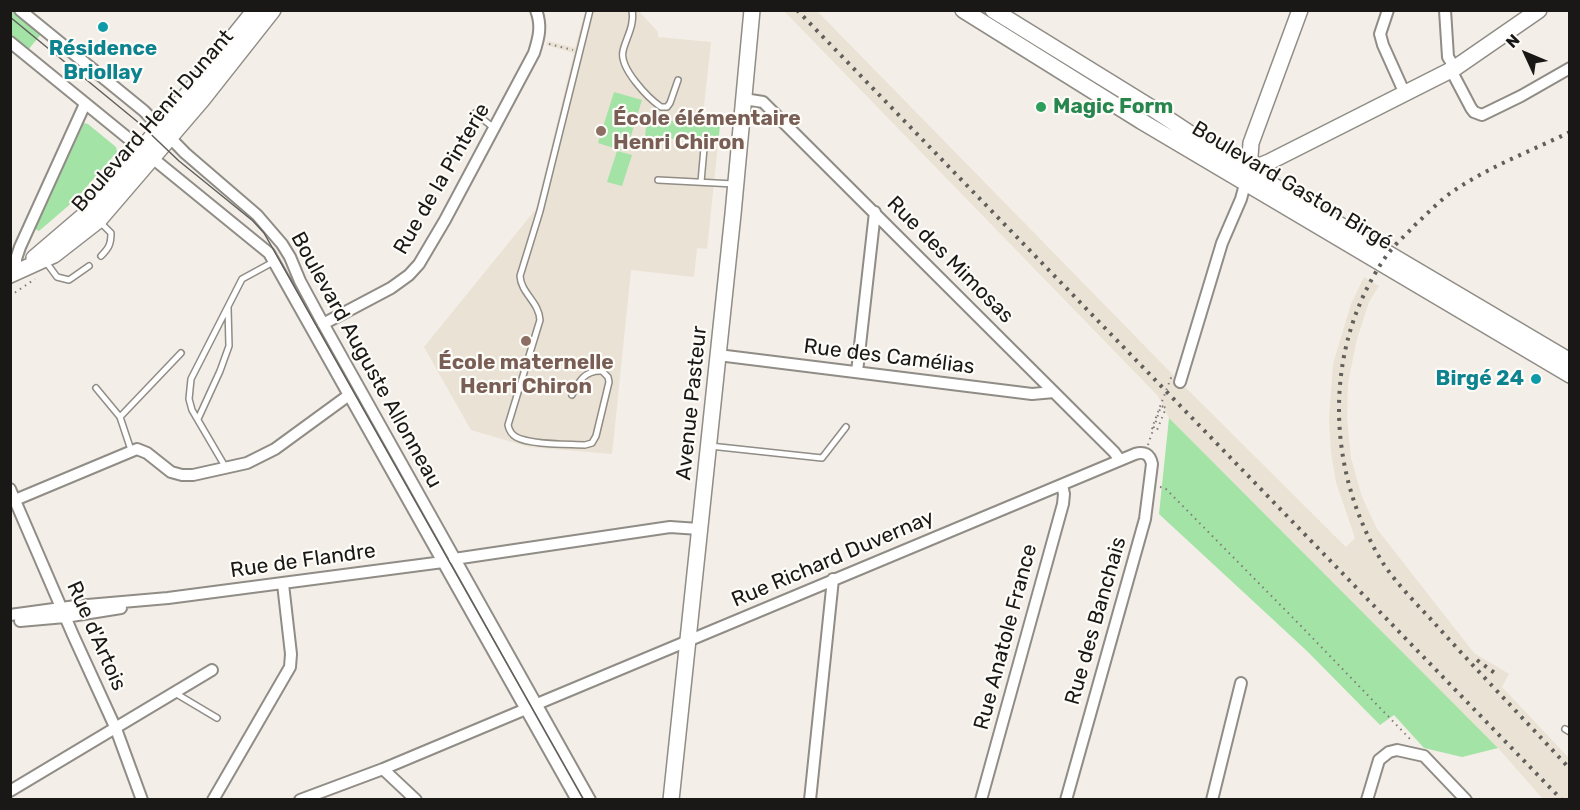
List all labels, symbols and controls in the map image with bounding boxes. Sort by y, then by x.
marker: Résidence Briollay [96,20,110,34]
north arrow [1496,24,1556,84]
street label: Boulevard Henri Dunant [67,25,239,217]
text: N [1502,30,1524,52]
place label: Résidence Briollay [49,36,157,86]
place label: Magic Form [1053,94,1173,120]
street label: Rue de la Pinterie [388,99,496,259]
marker: Magic Form [1034,100,1048,114]
place label: École élémentaire Henri Chiron [613,106,801,156]
street label: Boulevard Gaston Birgé [1187,116,1397,256]
marker: École élémentaire Henri Chiron [594,124,608,138]
street label: Rue des Mimosas [881,191,1019,329]
street label: Boulevard Auguste Allonneau [285,228,447,492]
street label: Avenue Pasteur [671,325,713,481]
marker: École maternelle Henri Chiron [519,334,533,348]
street label: Rue des Camélias [802,334,976,380]
place label: École maternelle Henri Chiron [438,350,614,400]
place label: Birgé 24 [1436,366,1524,392]
marker: Birgé 24 [1529,372,1543,386]
street label: Rue Richard Duvernay [728,505,938,613]
street label: Rue des Banchais [1060,534,1132,708]
street label: Rue de Flandre [229,538,377,584]
street label: Rue Anatole France [969,541,1043,733]
street label: Rue d'Artois [61,577,131,695]

